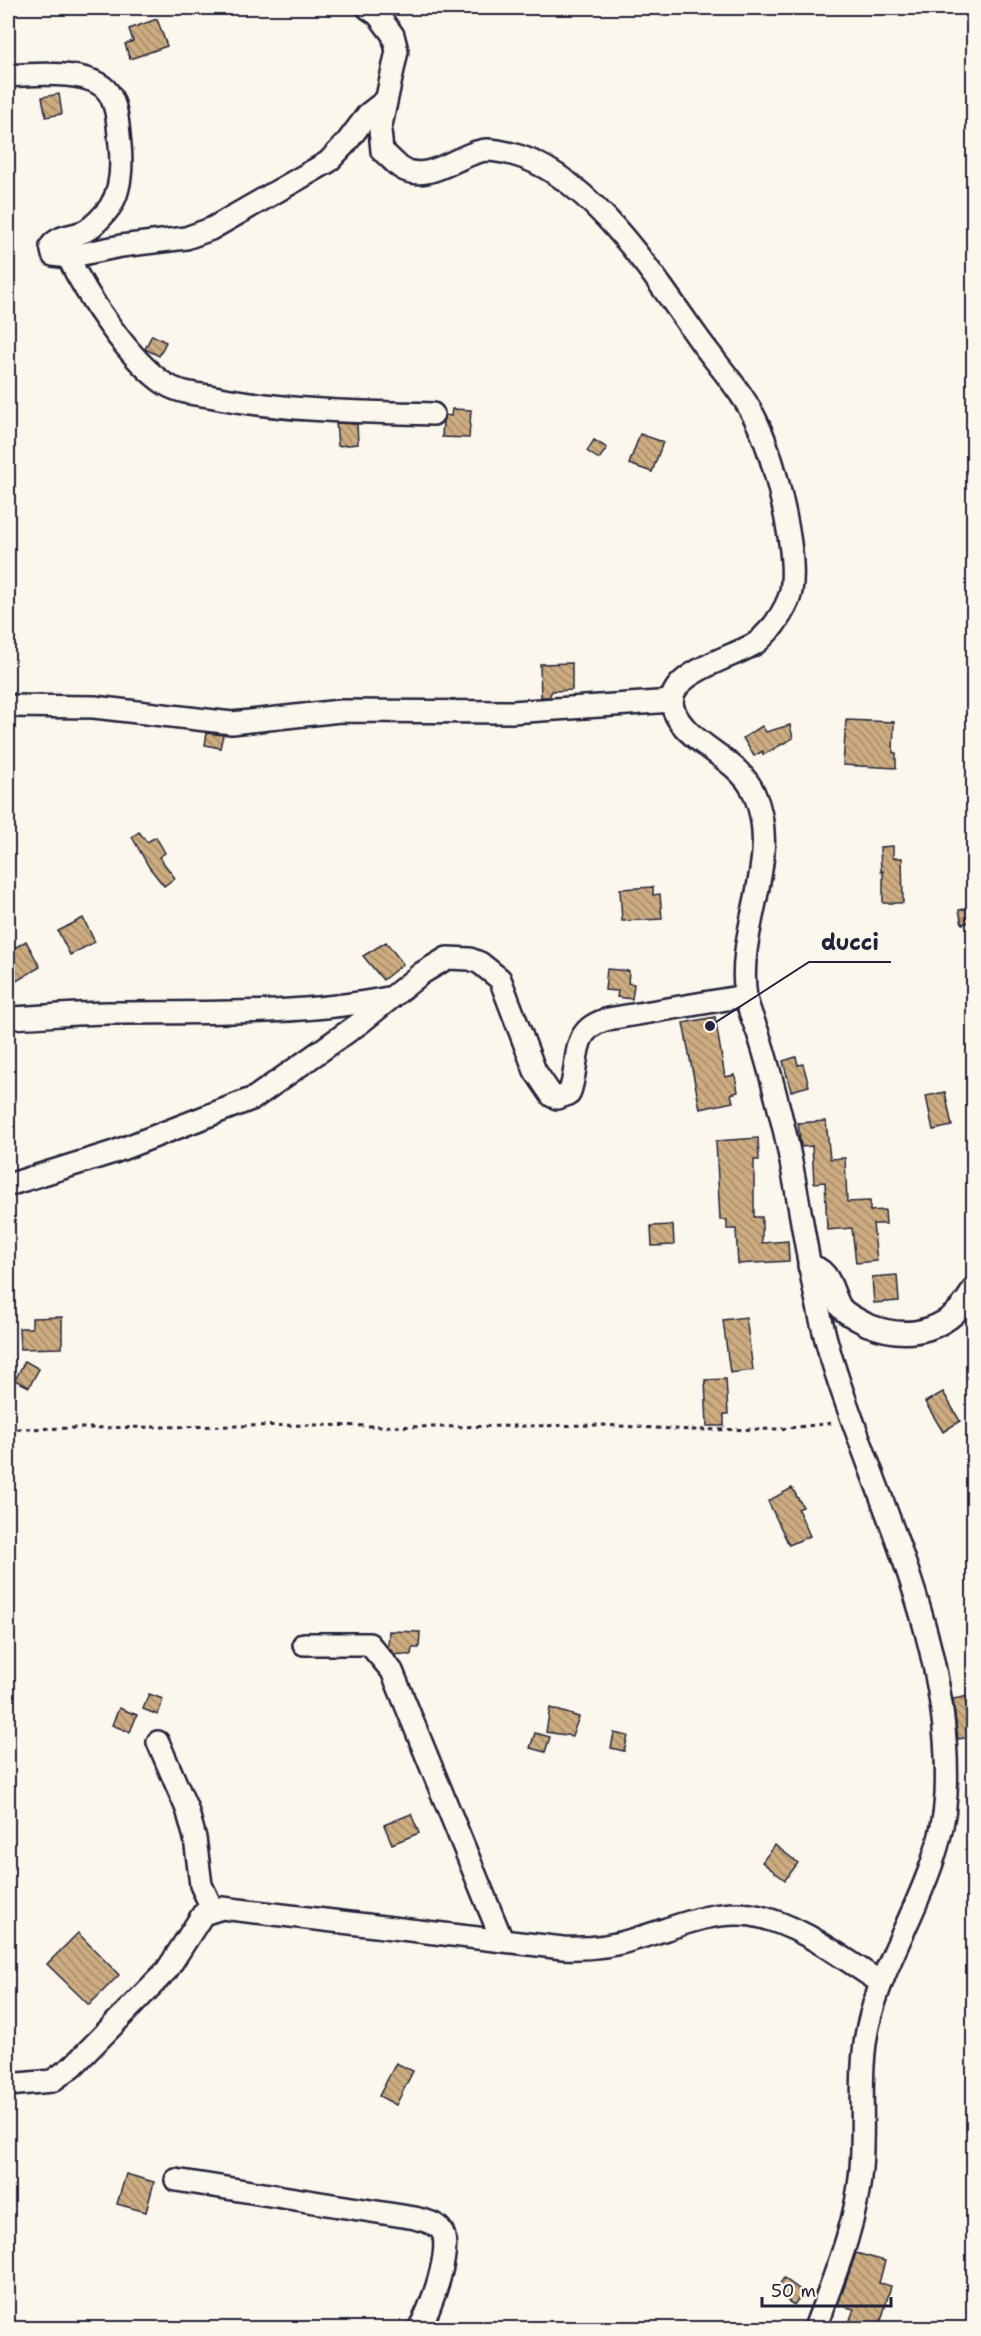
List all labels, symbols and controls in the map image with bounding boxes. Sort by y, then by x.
callout: ducci [809,922,891,962]
text: ducci [821,928,879,957]
scale bar [762,2270,891,2308]
text: 50 m [771,2279,816,2303]

